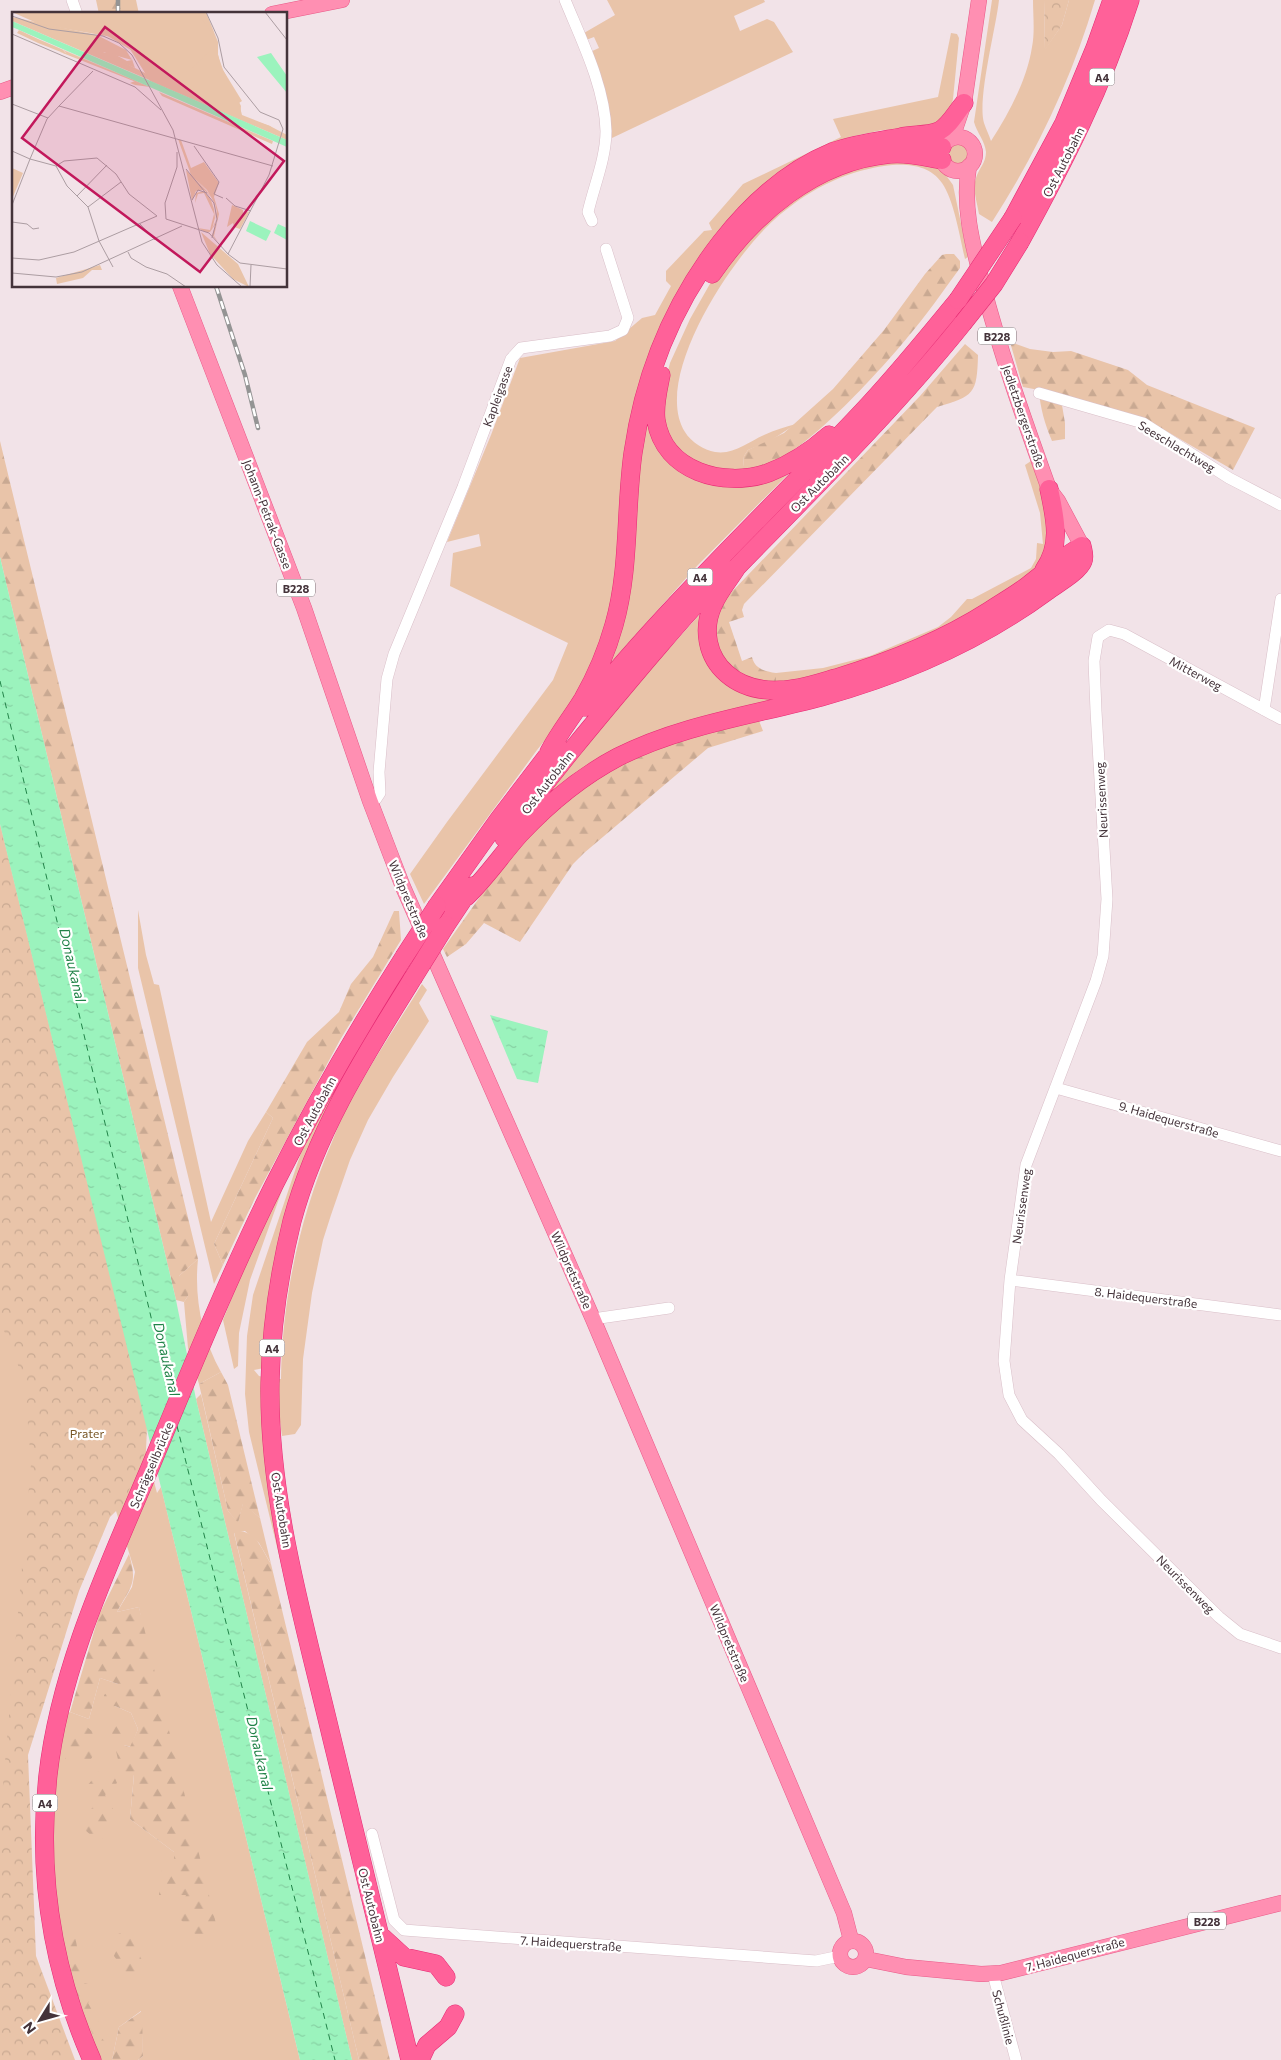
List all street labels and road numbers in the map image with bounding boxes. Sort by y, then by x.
road number: A4 [1090,68,1114,86]
street label: Ost Autobahn [1039,125,1087,199]
road number: B228 [978,328,1016,344]
street label: Jedletzbergerstraße [999,363,1048,469]
street label: Kapleigasse [480,364,514,428]
street label: Seeschlachtweg [1136,418,1218,475]
street label: Ost Autobahn [787,451,851,515]
street label: Johann-Petrak-Gasse [240,457,295,571]
road number: A4 [688,568,712,586]
road number: B228 [277,580,315,596]
street label: Mitterweg [1167,653,1225,693]
street label: Ost Autobahn [518,748,576,816]
street label: Neurissenweg [1092,761,1110,838]
street label: Wildpretstraße [386,858,432,940]
street label: Ost Autobahn [290,1074,338,1148]
street label: 9. Haidequerstraße [1117,1098,1221,1140]
street label: Neurissenweg [1009,1167,1033,1245]
street label: Wildpretstraße [549,1229,595,1311]
street label: 8. Haidequerstraße [1094,1284,1198,1310]
road number: A4 [260,1340,284,1356]
street label: Schrägseilbrücke [127,1420,175,1510]
street label: Ost Autobahn [269,1471,295,1549]
street label: Neurissenweg [1154,1552,1218,1616]
street label: Wildpretstraße [707,1602,753,1684]
road number: A4 [32,1795,58,1812]
street label: Ost Autobahn [356,1866,388,1944]
road number: B228 [1188,1912,1226,1930]
street label: 7. Haidequerstraße [520,1932,622,1954]
street label: 7. Haidequerstraße [1024,1934,1126,1974]
street label: Schußlinie [990,1988,1018,2046]

